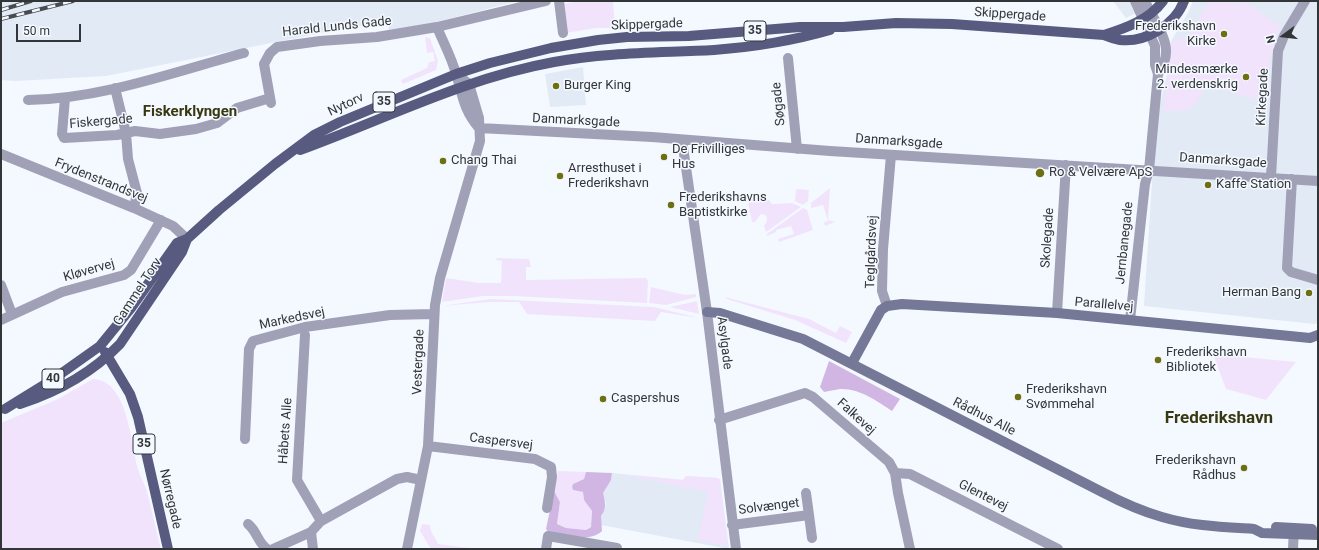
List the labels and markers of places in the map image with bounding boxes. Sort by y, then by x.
place label: Frederikshavn Kirke [1135,19,1216,50]
marker: Frederikshavn Kirke [1219,29,1229,39]
place label: Mindesmærke 2. verdenskrig [1155,62,1238,93]
marker: Mindesmærke 2. verdenskrig [1241,72,1251,82]
place label: Burger King [564,78,631,94]
marker: Burger King [551,81,561,91]
place label: De Frivilliges Hus [672,142,745,173]
marker: De Frivilliges Hus [659,152,669,162]
place label: Chang Thai [451,153,517,169]
marker: Chang Thai [438,156,448,166]
place label: Arresthuset i Frederikshavn [568,161,649,192]
place label: Ro & Velvære ApS [1049,165,1152,181]
marker: Ro & Velvære ApS [1034,167,1046,179]
marker: Arresthuset i Frederikshavn [555,171,565,181]
place label: Kaffe Station [1216,177,1291,193]
marker: Kaffe Station [1203,180,1213,190]
place label: Frederikshavns Baptistkirke [679,190,767,221]
marker: Frederikshavns Baptistkirke [666,200,676,210]
place label: Herman Bang [1222,285,1301,301]
marker: Herman Bang [1304,288,1314,298]
place label: Frederikshavn Bibliotek [1166,345,1247,376]
marker: Frederikshavn Bibliotek [1153,355,1163,365]
place label: Frederikshavn Svømmehal [1026,382,1107,413]
place label: Caspershus [611,391,680,407]
marker: Frederikshavn Svømmehal [1013,392,1023,402]
marker: Caspershus [598,394,608,404]
place label: Frederikshavn Rådhus [1155,453,1236,484]
marker: Frederikshavn Rådhus [1239,463,1249,473]

